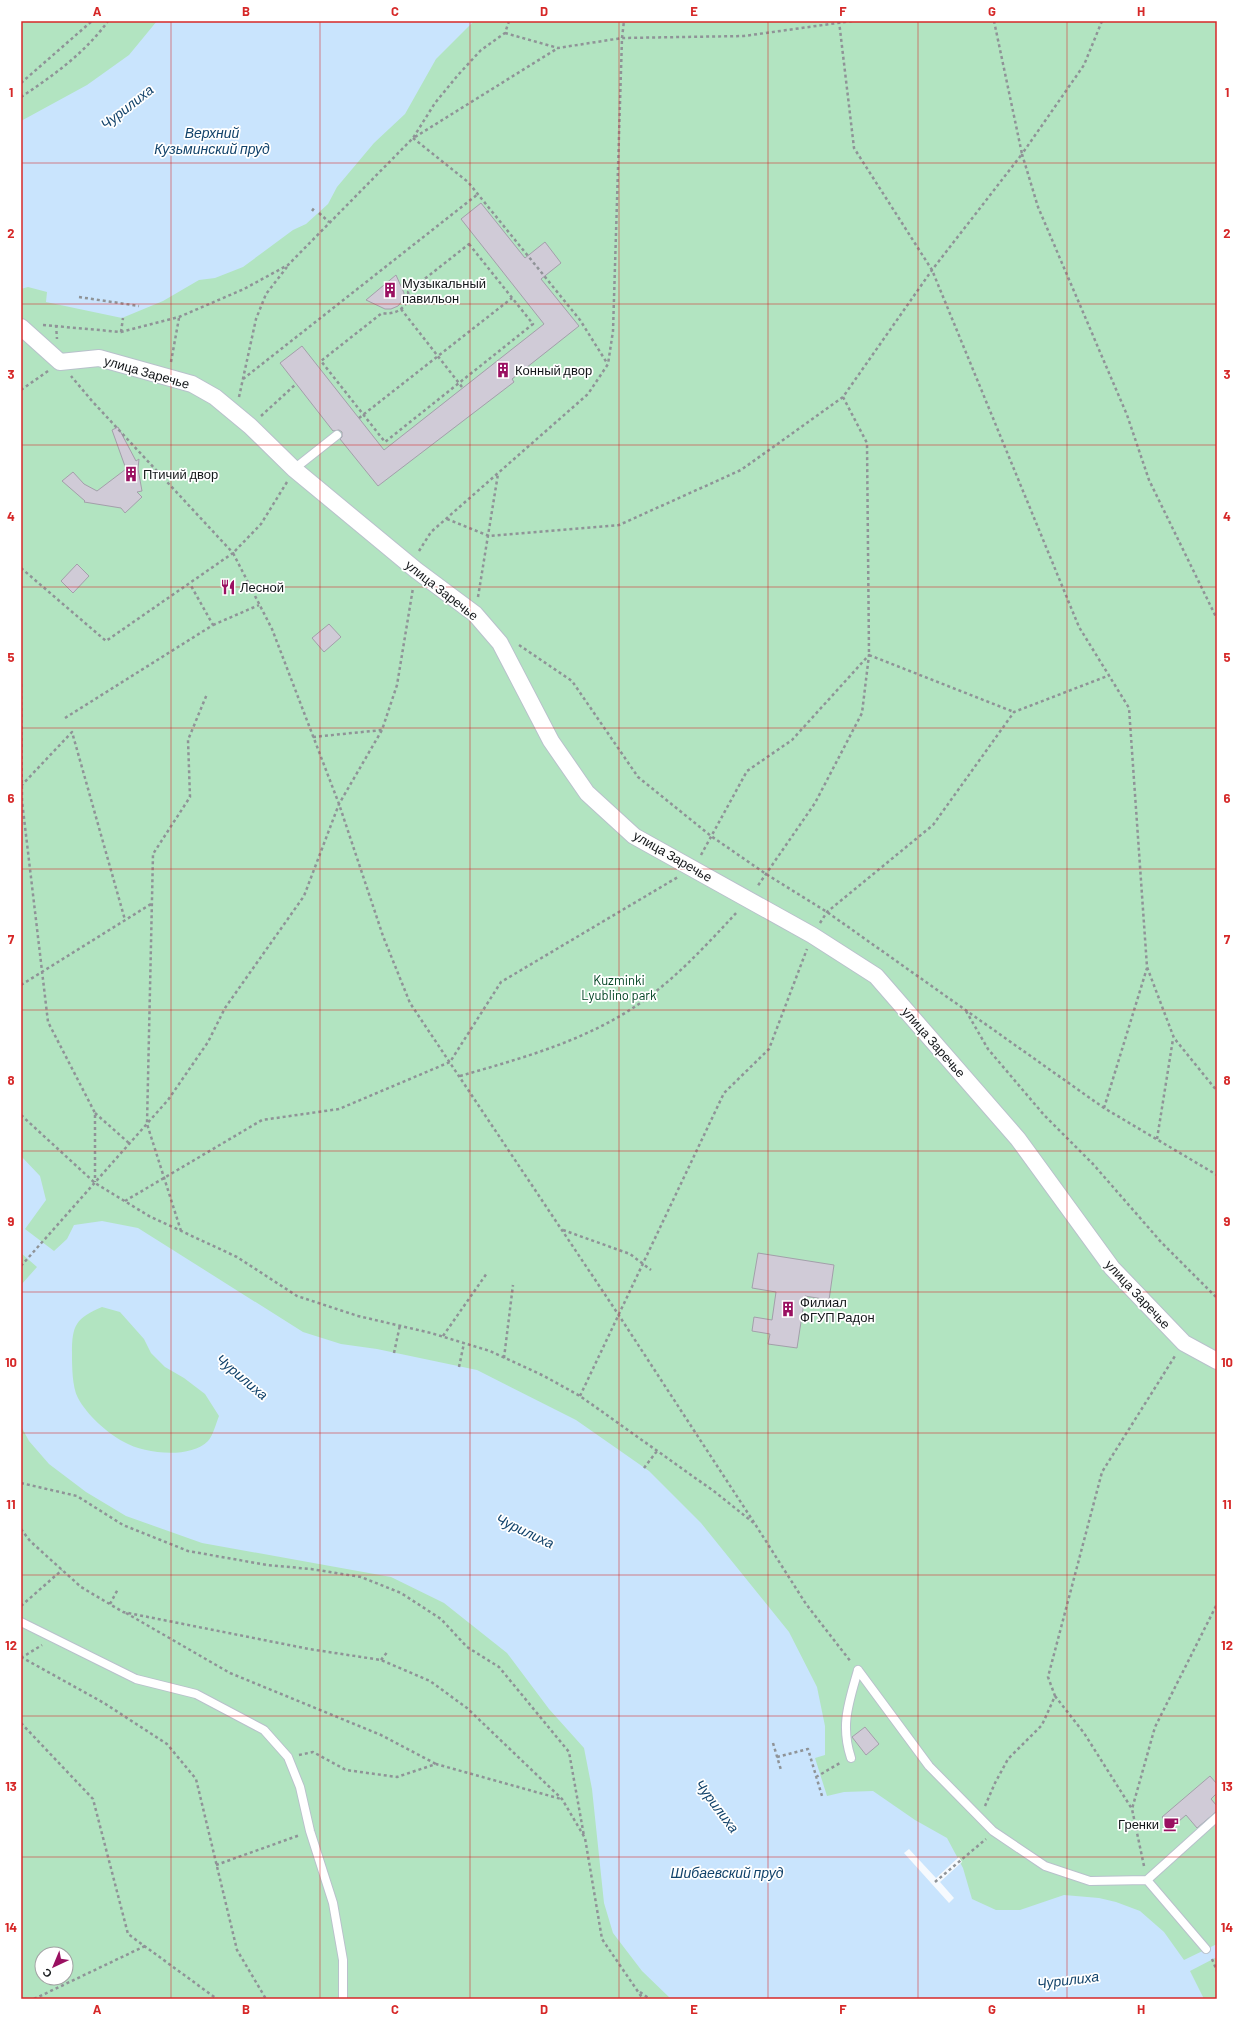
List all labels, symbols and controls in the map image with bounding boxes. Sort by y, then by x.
text: A [93,3,102,19]
text: B [242,3,250,19]
text: C [391,3,399,19]
text: D [540,3,548,19]
text: E [690,3,698,19]
text: F [839,3,847,19]
text: G [988,3,996,19]
text: H [1137,3,1145,19]
water label: Чурилиха [97,81,157,132]
text: 1 [9,84,13,100]
text: 1 [1225,84,1229,100]
water label: Верхний Кузьминский пруд [154,124,270,157]
text: 2 [7,225,15,241]
text: 2 [1223,225,1231,241]
place label: Музыкальный павильон [402,275,486,306]
building icon: Музыкальный павильон [381,281,399,299]
street label: улица Заречье [102,352,192,392]
building icon: Конный двор [494,361,512,379]
place label: Конный двор [515,362,592,378]
text: 3 [7,366,15,382]
text: 3 [1223,366,1231,382]
building icon: Птичий двор [122,465,140,483]
place label: Птичий двор [143,466,218,482]
text: 4 [7,508,15,524]
text: 4 [1223,508,1231,524]
street label: улица Заречье [402,557,482,623]
restaurant icon: Лесной [219,578,237,596]
place label: Лесной [240,579,284,595]
text: 5 [7,649,15,665]
text: 5 [1223,649,1231,665]
text: 6 [8,790,15,806]
text: 6 [1224,790,1231,806]
street label: улица Заречье [631,827,715,885]
text: 7 [8,931,15,947]
text: 7 [1224,931,1231,947]
park label: Kuzminki Lyublino park [581,972,657,1003]
street label: улица Заречье [899,1003,969,1081]
text: 8 [7,1072,15,1088]
text: 8 [1223,1072,1231,1088]
text: 9 [8,1213,15,1229]
text: 9 [1224,1213,1231,1229]
street label: улица Заречье [1102,1256,1174,1332]
place label: Филиал ФГУП Радон [800,1294,875,1325]
building icon: Филиал ФГУП Радон [779,1300,797,1318]
water label: Чурилиха [213,1350,272,1403]
text: 10 [5,1354,17,1370]
text: 10 [1221,1354,1233,1370]
text: 11 [6,1496,16,1512]
text: 11 [1222,1496,1232,1512]
water label: Чурилиха [493,1510,557,1552]
text: 12 [5,1637,17,1653]
text: 12 [1221,1637,1233,1653]
water label: Чурилиха [692,1776,743,1836]
text: 13 [5,1778,17,1794]
text: 13 [1221,1778,1233,1794]
cafe icon: Гренки [1162,1815,1180,1833]
place label: Гренки [1118,1816,1159,1832]
water label: Шибаевский пруд [671,1864,784,1881]
text: 14 [5,1919,17,1935]
text: 14 [1221,1919,1233,1935]
north arrow [34,1946,74,1986]
text: С [39,1966,54,1981]
water label: Чурилиха [1036,1967,1100,1992]
text: A [93,2001,102,2017]
text: B [242,2001,250,2017]
text: C [391,2001,399,2017]
text: D [540,2001,548,2017]
text: E [690,2001,698,2017]
text: F [839,2001,847,2017]
text: G [988,2001,996,2017]
text: H [1137,2001,1145,2017]

